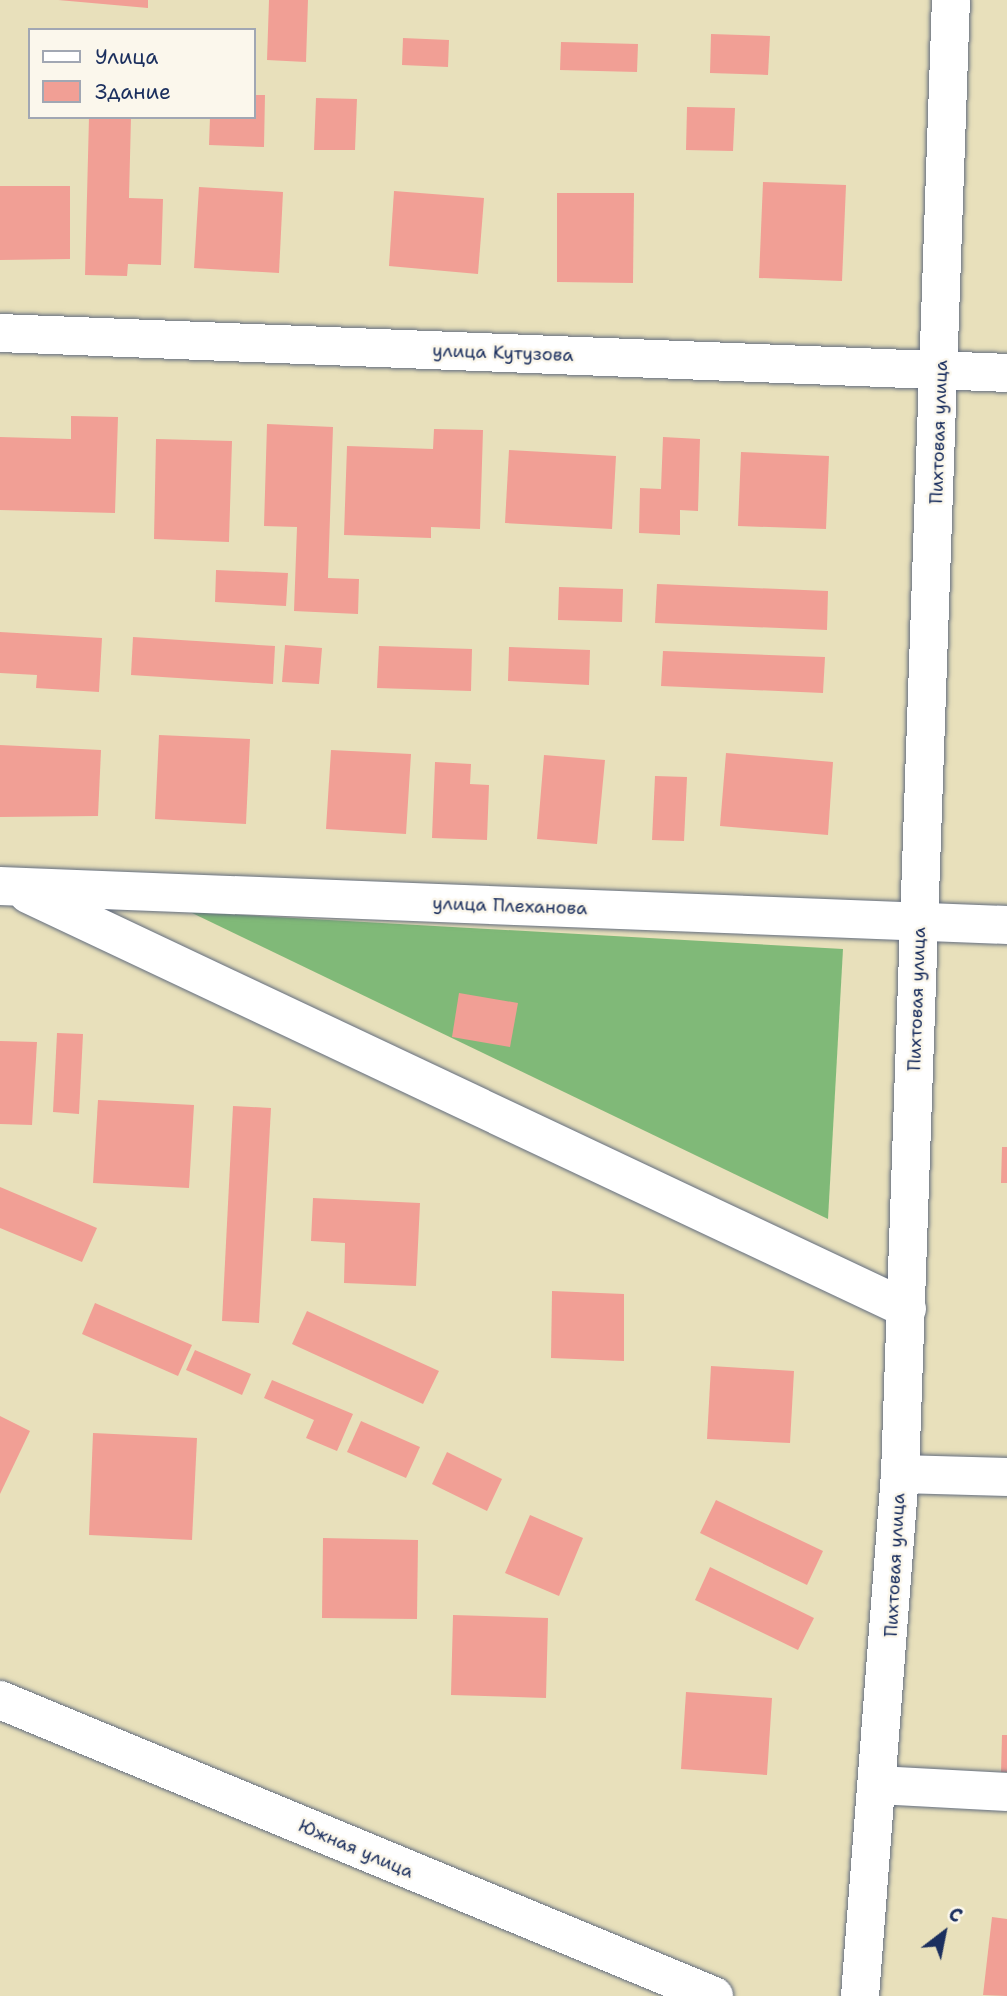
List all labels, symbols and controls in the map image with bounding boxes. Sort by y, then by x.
legend [28,28,256,119]
text: Улица [95,43,158,71]
text: Здание [95,78,171,106]
street label: улица Кутузова [432,340,574,366]
street label: Пихтовая улица [926,360,952,504]
street label: улица Плеханова [432,893,588,919]
street label: Пихтовая улица [904,927,930,1071]
street label: Пихтовая улица [880,1493,910,1637]
street label: Южная улица [295,1815,417,1883]
north arrow [909,1898,979,1968]
text: С [944,1901,967,1928]

